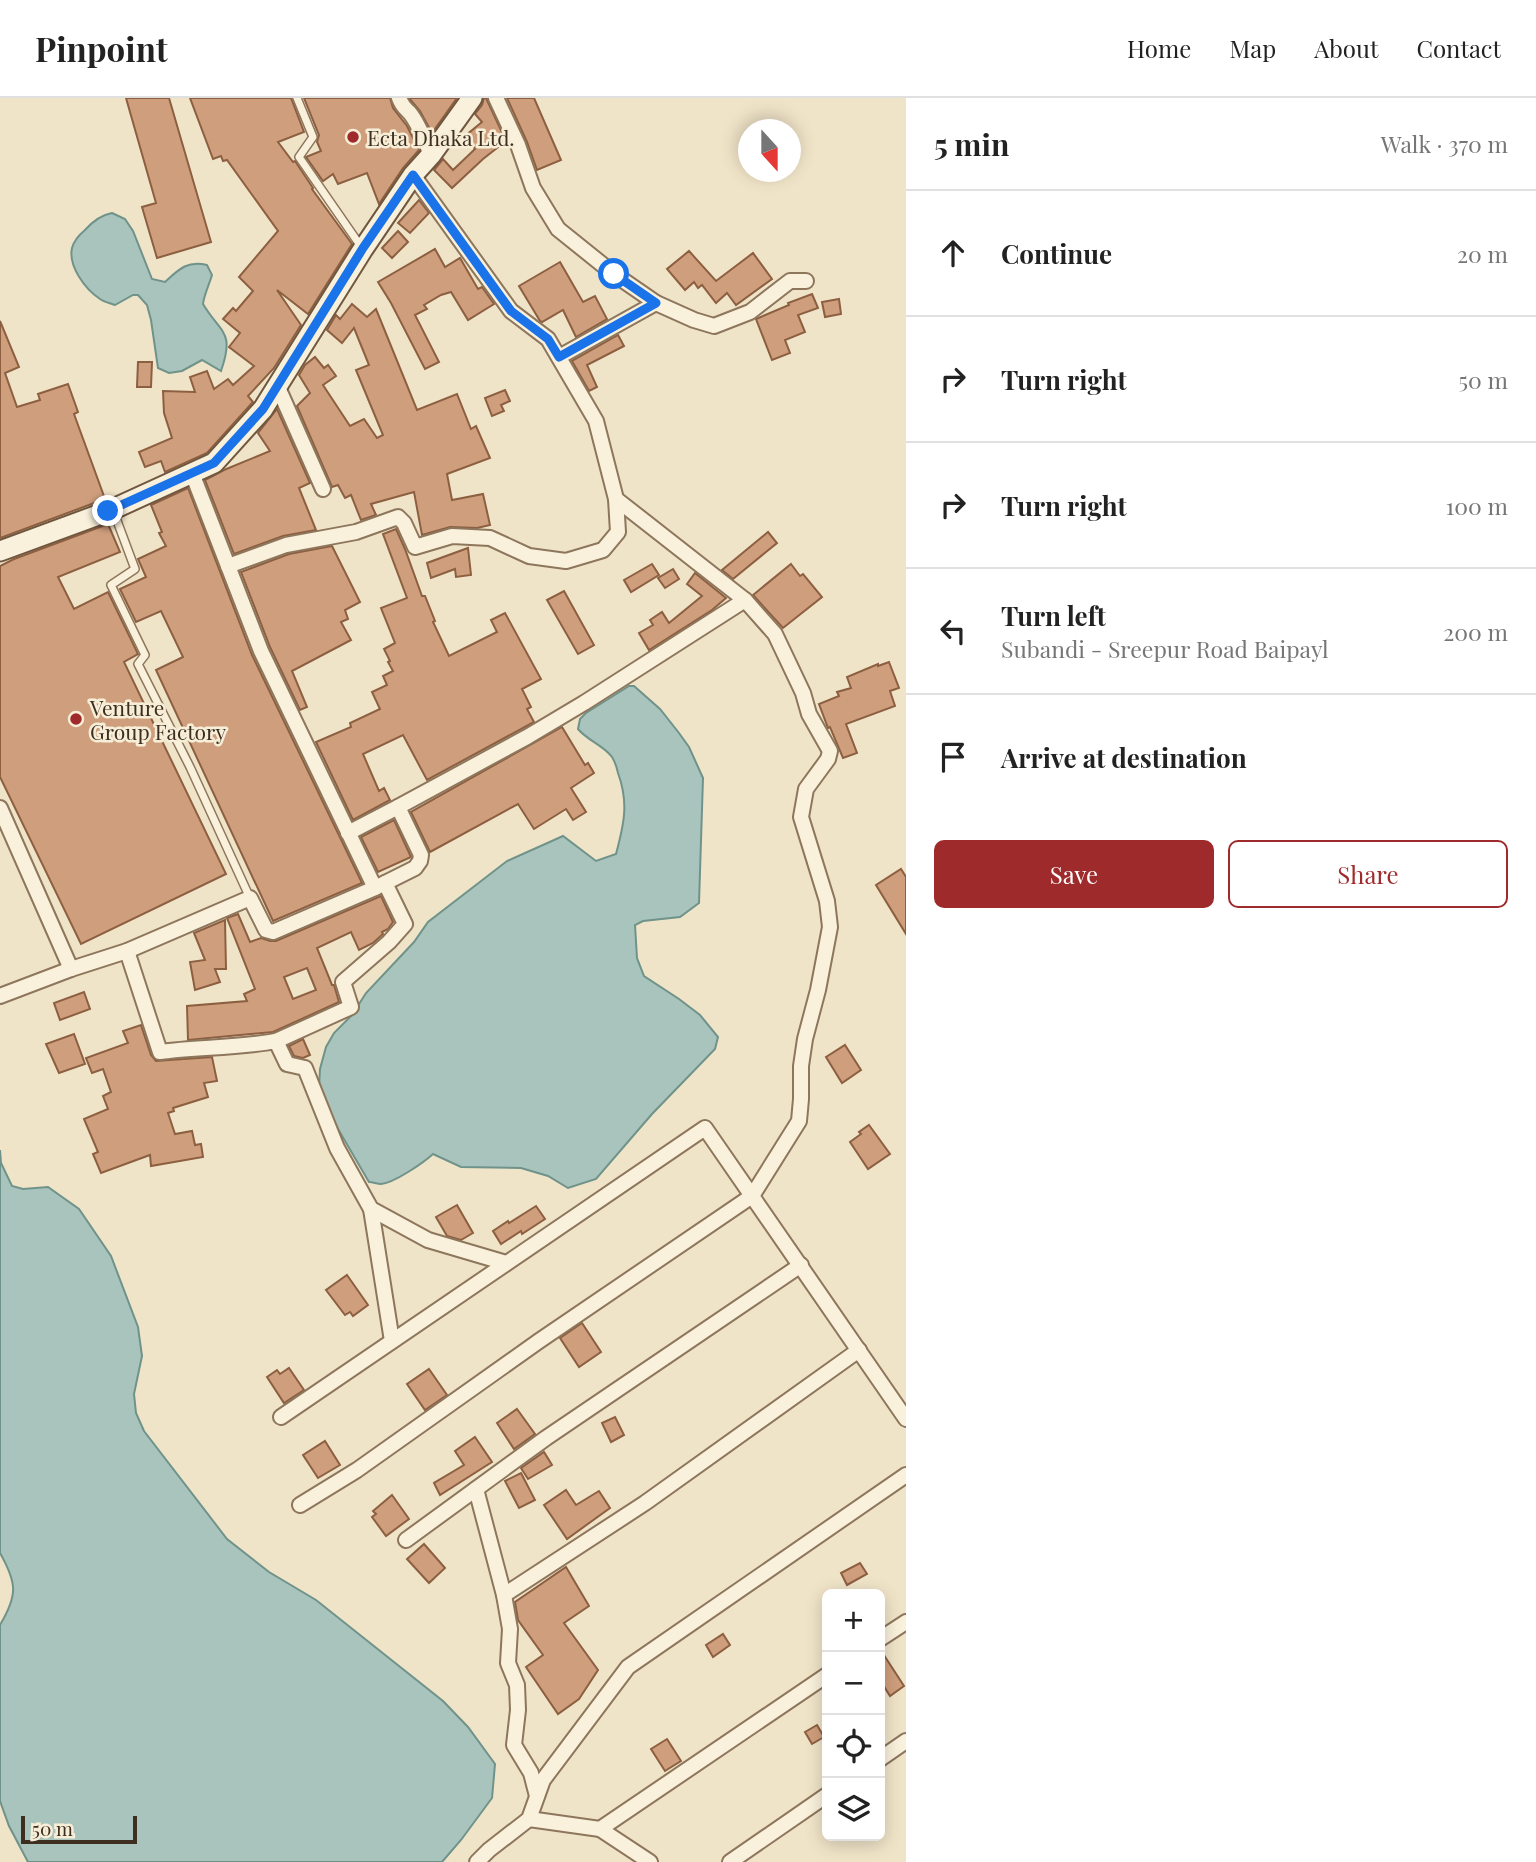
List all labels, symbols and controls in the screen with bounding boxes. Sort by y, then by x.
text: Pinpoint [35,26,168,70]
text: Home [1127,32,1191,64]
text: Map [1229,32,1276,64]
text: About [1314,32,1378,64]
text: Contact [1416,32,1501,64]
north arrow [738,119,801,182]
place label: Ecta Dhaka Ltd. [367,123,515,151]
text: 5 min [934,124,1009,164]
text: Walk · 370 m [1381,128,1508,159]
marker: Ecta Dhaka Ltd. [345,129,361,145]
icon: ahead [934,234,972,272]
text: Continue [1001,236,1112,271]
text: 20 m [1457,238,1508,269]
route start [598,258,629,289]
icon: right [934,360,972,398]
text: Turn right [1001,362,1127,397]
text: 50 m [1459,364,1508,395]
icon: right [934,486,972,524]
text: Turn right [1001,488,1127,523]
text: 100 m [1446,490,1508,521]
route end [92,495,123,526]
text: Turn left [1001,598,1106,633]
icon: left [934,612,972,650]
text: 200 m [1443,616,1508,647]
text: Subandi - Sreepur Road Baipayl [1001,633,1328,664]
place label: Venture Group Factory [89,693,226,745]
marker: Venture Group Factory [68,711,84,727]
icon: arrive [934,738,972,776]
text: Arrive at destination [1001,740,1247,775]
button: Save [934,840,1214,908]
button: Share [1228,840,1508,908]
map controls [822,1589,885,1841]
button: + [822,1589,885,1652]
button: − [822,1652,885,1715]
button: locate [822,1715,885,1778]
button: layers [822,1778,885,1841]
scale bar [21,1813,136,1845]
text: 50 m [32,1815,73,1841]

